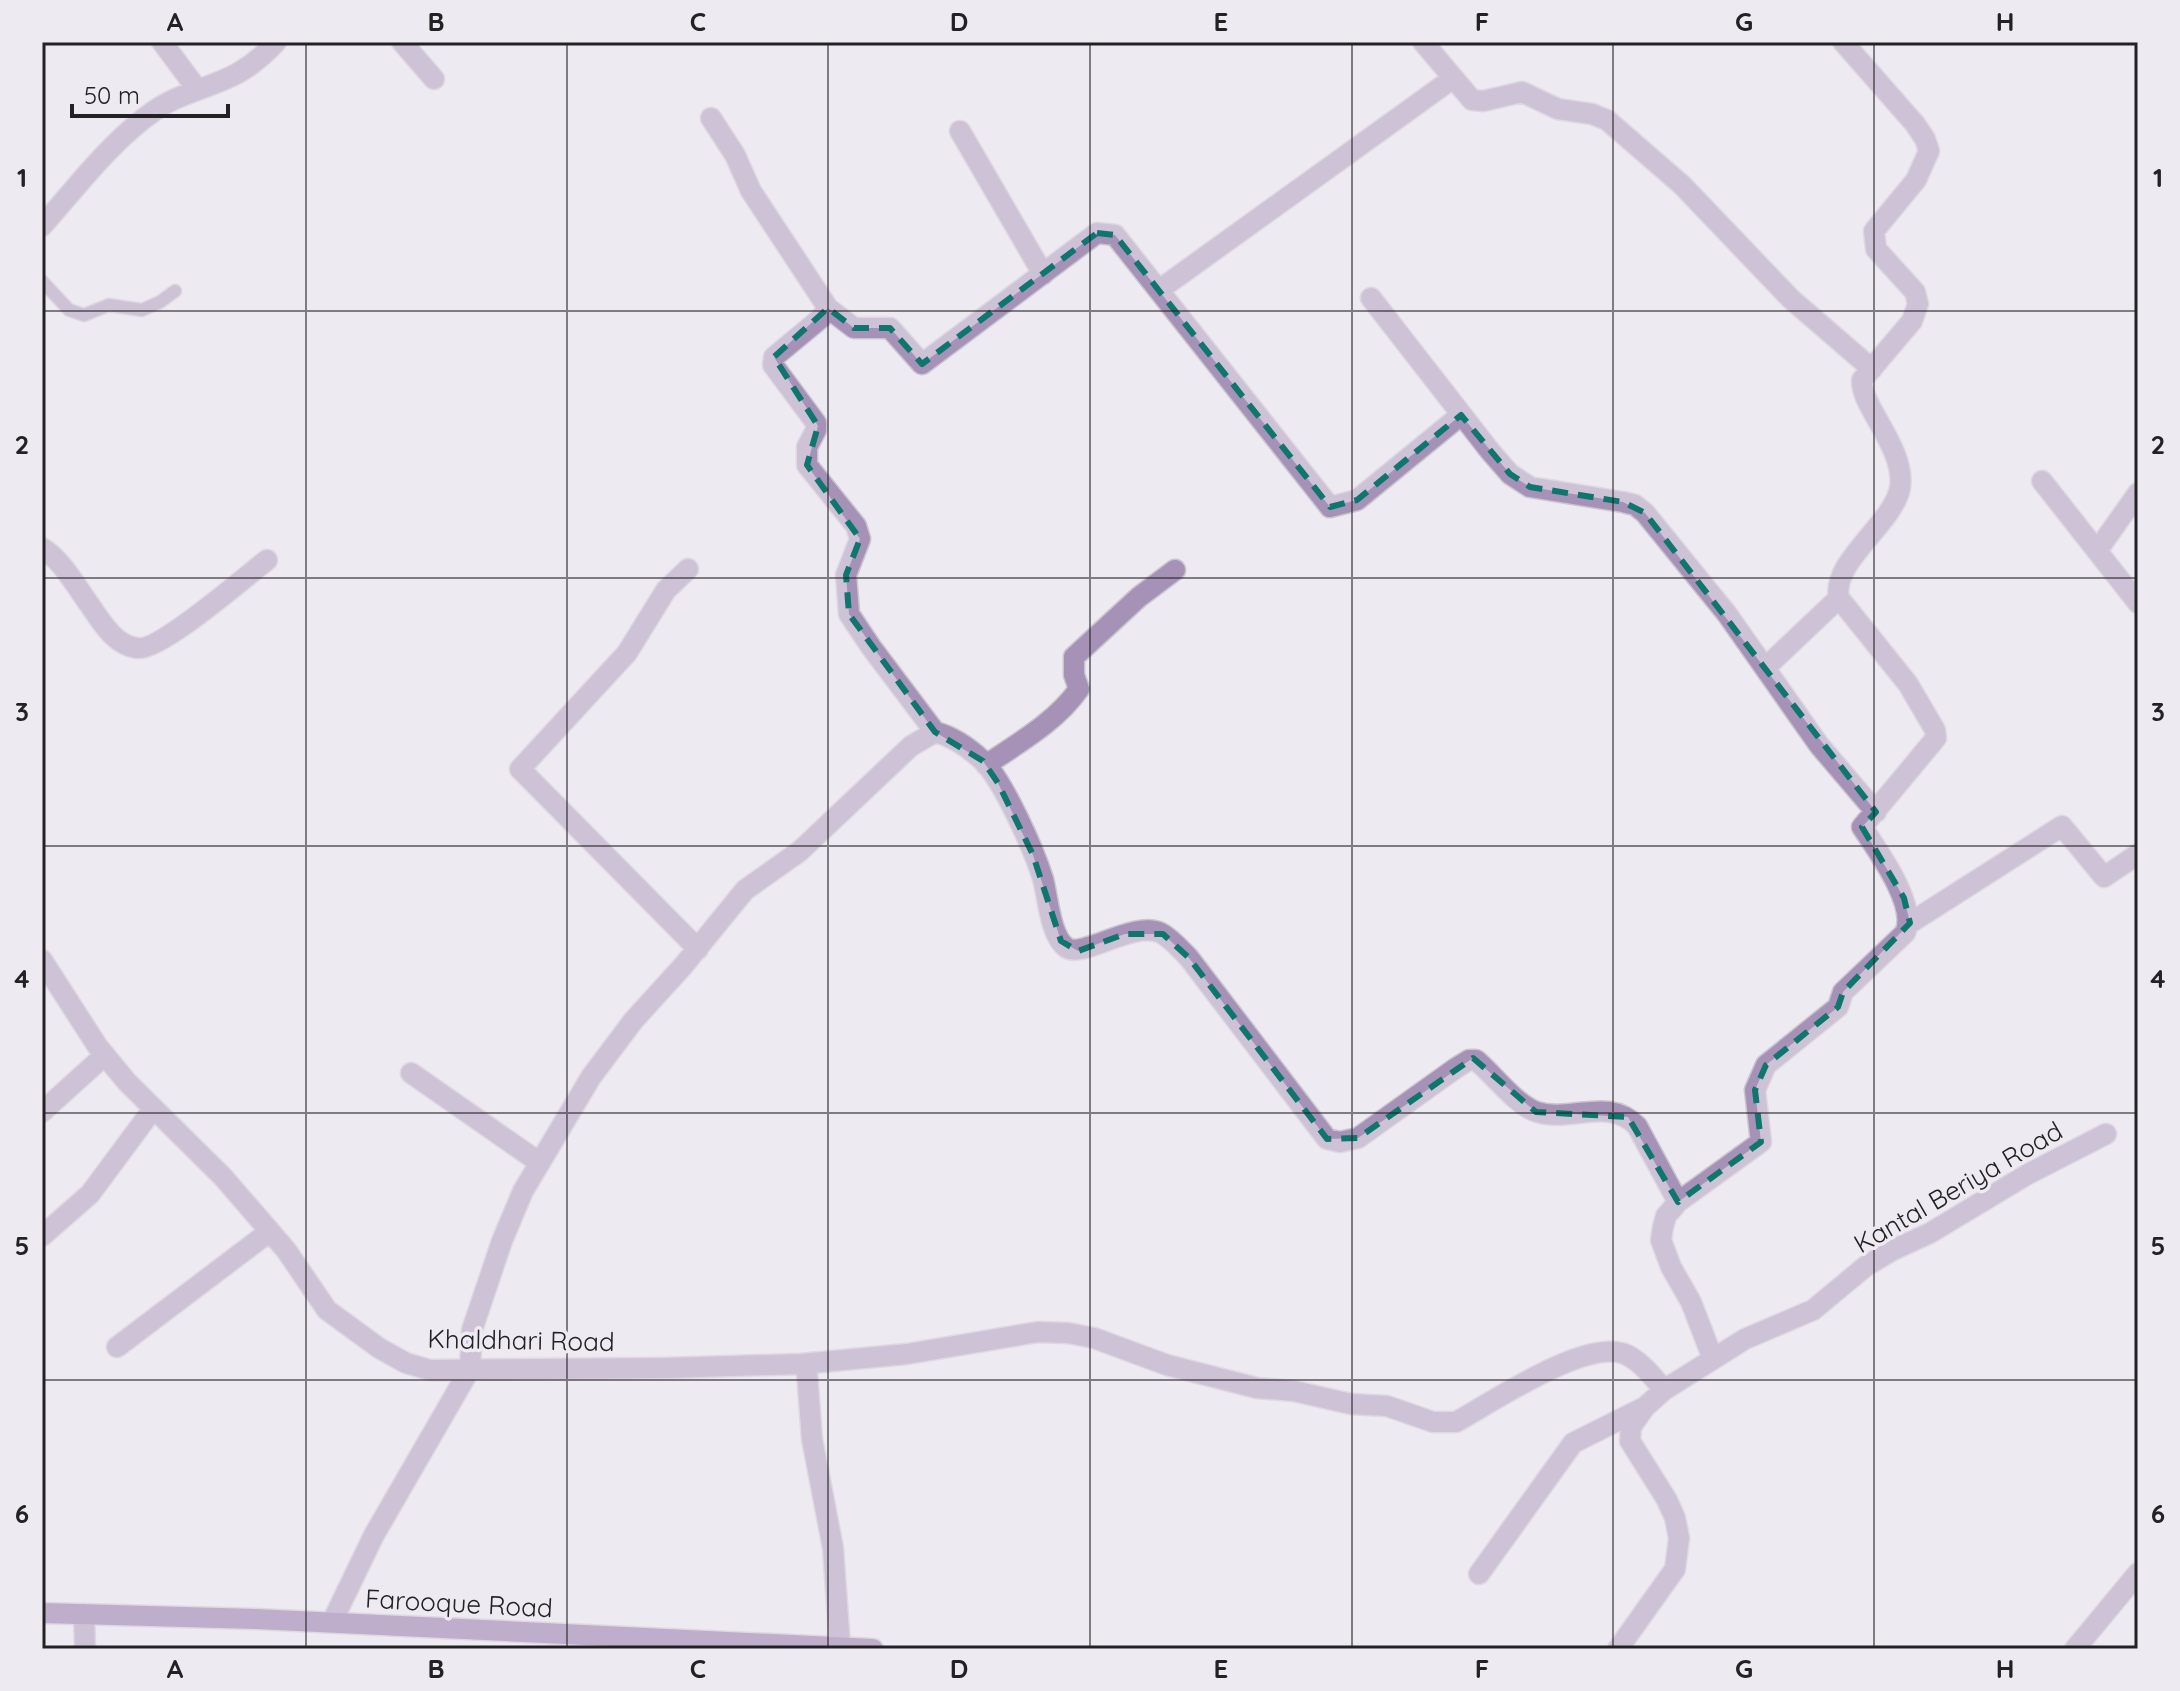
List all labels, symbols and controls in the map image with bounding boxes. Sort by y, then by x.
text: A [167,5,184,38]
text: B [427,5,445,38]
text: C [690,5,706,38]
text: D [950,5,968,38]
text: E [1214,5,1228,38]
text: F [1475,5,1489,38]
text: G [1735,5,1753,38]
text: H [1996,5,2014,38]
scale bar [72,68,228,118]
text: 50 m [84,80,140,110]
text: 1 [17,161,27,194]
text: 1 [2153,161,2163,194]
text: 2 [15,428,29,461]
text: 2 [2151,428,2165,461]
text: 3 [15,695,29,728]
text: 3 [2151,695,2165,728]
text: 4 [14,962,30,995]
text: 4 [2150,962,2166,995]
street label: Kantal Beriya Road [1848,1114,2068,1260]
text: 5 [15,1229,29,1262]
text: 5 [2151,1229,2165,1262]
street label: Khaldhari Road [427,1322,615,1358]
text: 6 [15,1497,29,1530]
text: 6 [2151,1497,2165,1530]
street label: Farooque Road [364,1582,554,1624]
text: A [167,1652,184,1685]
text: B [427,1652,445,1685]
text: C [690,1652,706,1685]
text: D [950,1652,968,1685]
text: E [1214,1652,1228,1685]
text: F [1475,1652,1489,1685]
text: G [1735,1652,1753,1685]
text: H [1996,1652,2014,1685]

